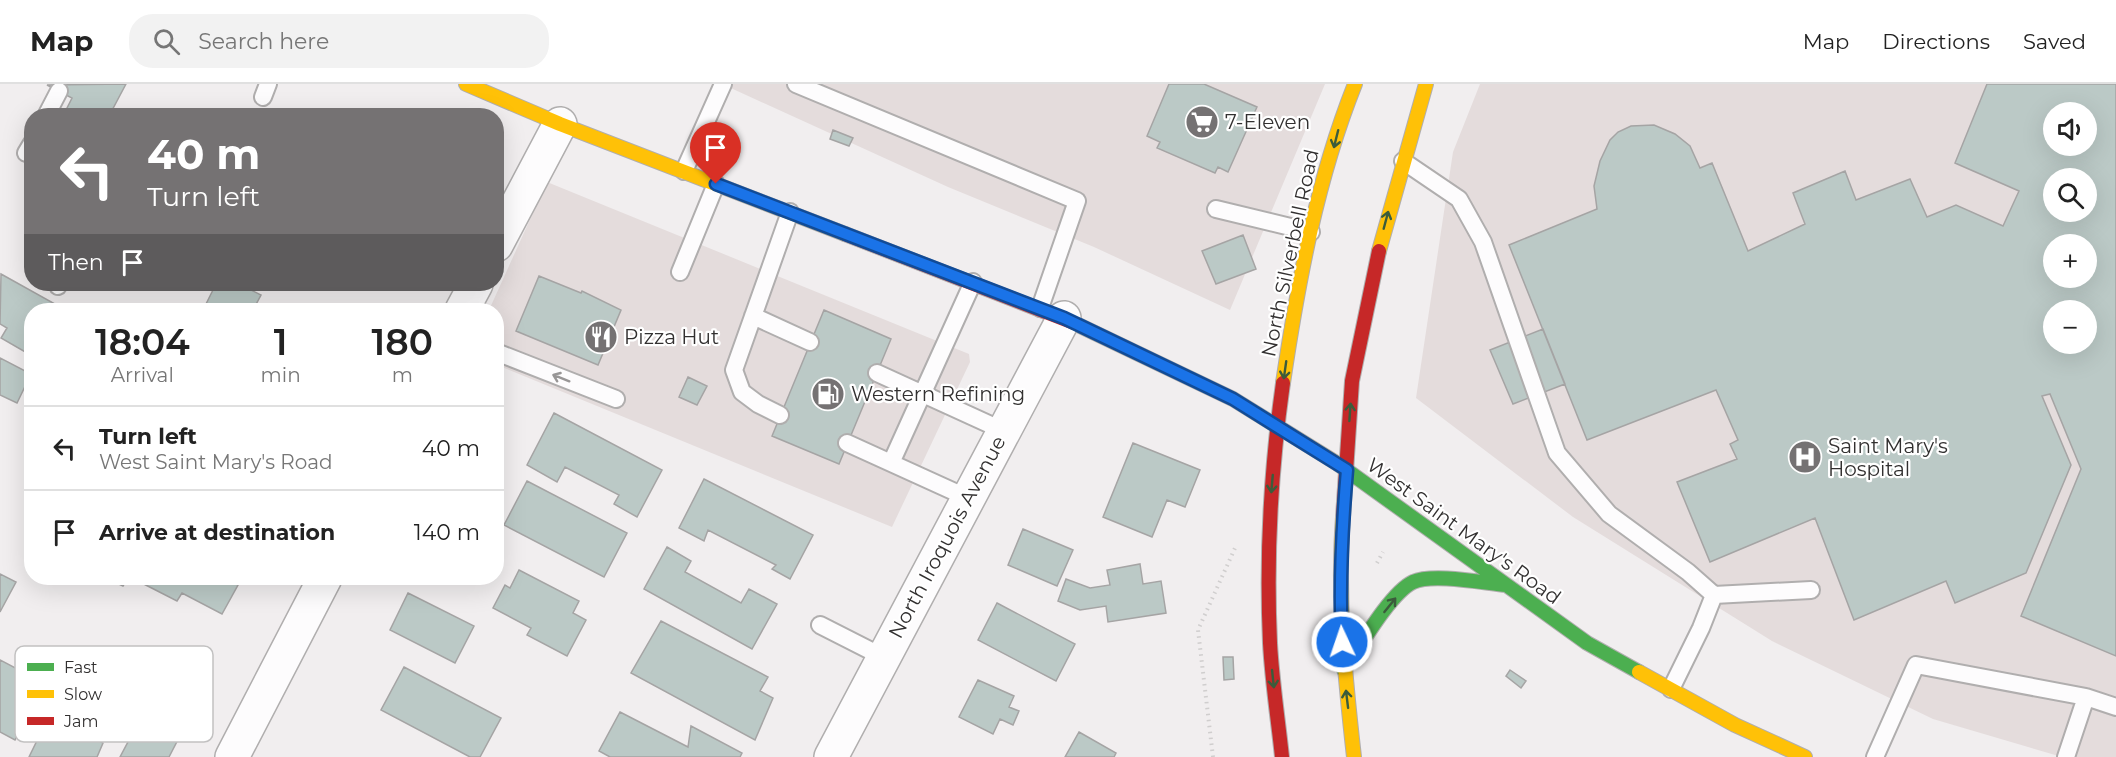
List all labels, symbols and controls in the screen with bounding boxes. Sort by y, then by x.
search box [129,14,549,68]
text: Map [30,24,93,58]
icon: search [150,25,183,58]
text: Search here [198,28,329,55]
text: Map [1803,29,1849,54]
text: Directions [1882,29,1990,54]
text: Saved [2023,29,2086,54]
map controls [2043,102,2097,354]
button: sound [2043,102,2097,156]
supermarket icon: 7-Eleven [1184,104,1220,140]
place label: 7-Eleven [1225,110,1310,134]
pin [690,122,741,184]
text: 40 m [147,128,260,180]
one-way arrow [1329,129,1341,148]
icon: arrive [699,131,732,164]
icon: left [48,132,126,210]
street label: North Silverbell Road [1256,147,1324,359]
button: search [2043,168,2097,222]
text: Turn left [147,180,260,213]
one-way arrow [1380,211,1392,230]
button: + [2043,234,2097,288]
icon: arrive [116,246,149,279]
text: Then [48,249,104,276]
button: − [2043,300,2097,354]
restaurant icon: Pizza Hut [583,319,619,355]
text: 18:04 [95,320,190,364]
text: 1 [274,320,287,364]
text: 180 [372,320,433,364]
place label: Pizza Hut [624,325,719,349]
one-way arrow [1279,360,1290,380]
text: Arrival [111,363,174,387]
text: min [261,363,301,387]
text: m [392,363,413,387]
one-way arrow [552,372,571,383]
fuel station icon: Western Refining [810,376,846,412]
place label: Western Refining [851,382,1025,406]
one-way arrow [1345,402,1356,422]
text: Turn left [99,423,197,450]
icon: left [48,432,81,465]
street label: North Iroquois Avenue [883,432,1011,642]
place label: Saint Mary's Hospital [1828,434,1948,481]
text: 40 m [422,435,480,462]
hospital icon: Saint Mary's Hospital [1787,439,1823,475]
text: West Saint Mary's Road [99,450,333,474]
street label: West Saint Mary's Road [1362,453,1566,609]
one-way arrow [1266,474,1277,494]
icon: arrive [48,516,81,549]
text: Arrive at destination [99,519,335,546]
text: 140 m [414,519,480,546]
one-way arrow [1384,597,1397,613]
position arrow [1310,610,1374,674]
legend [15,646,213,742]
text: Fast [64,658,98,677]
one-way arrow [1268,668,1279,688]
text: Slow [64,685,102,704]
one-way arrow [1342,689,1353,709]
text: Jam [63,712,98,731]

